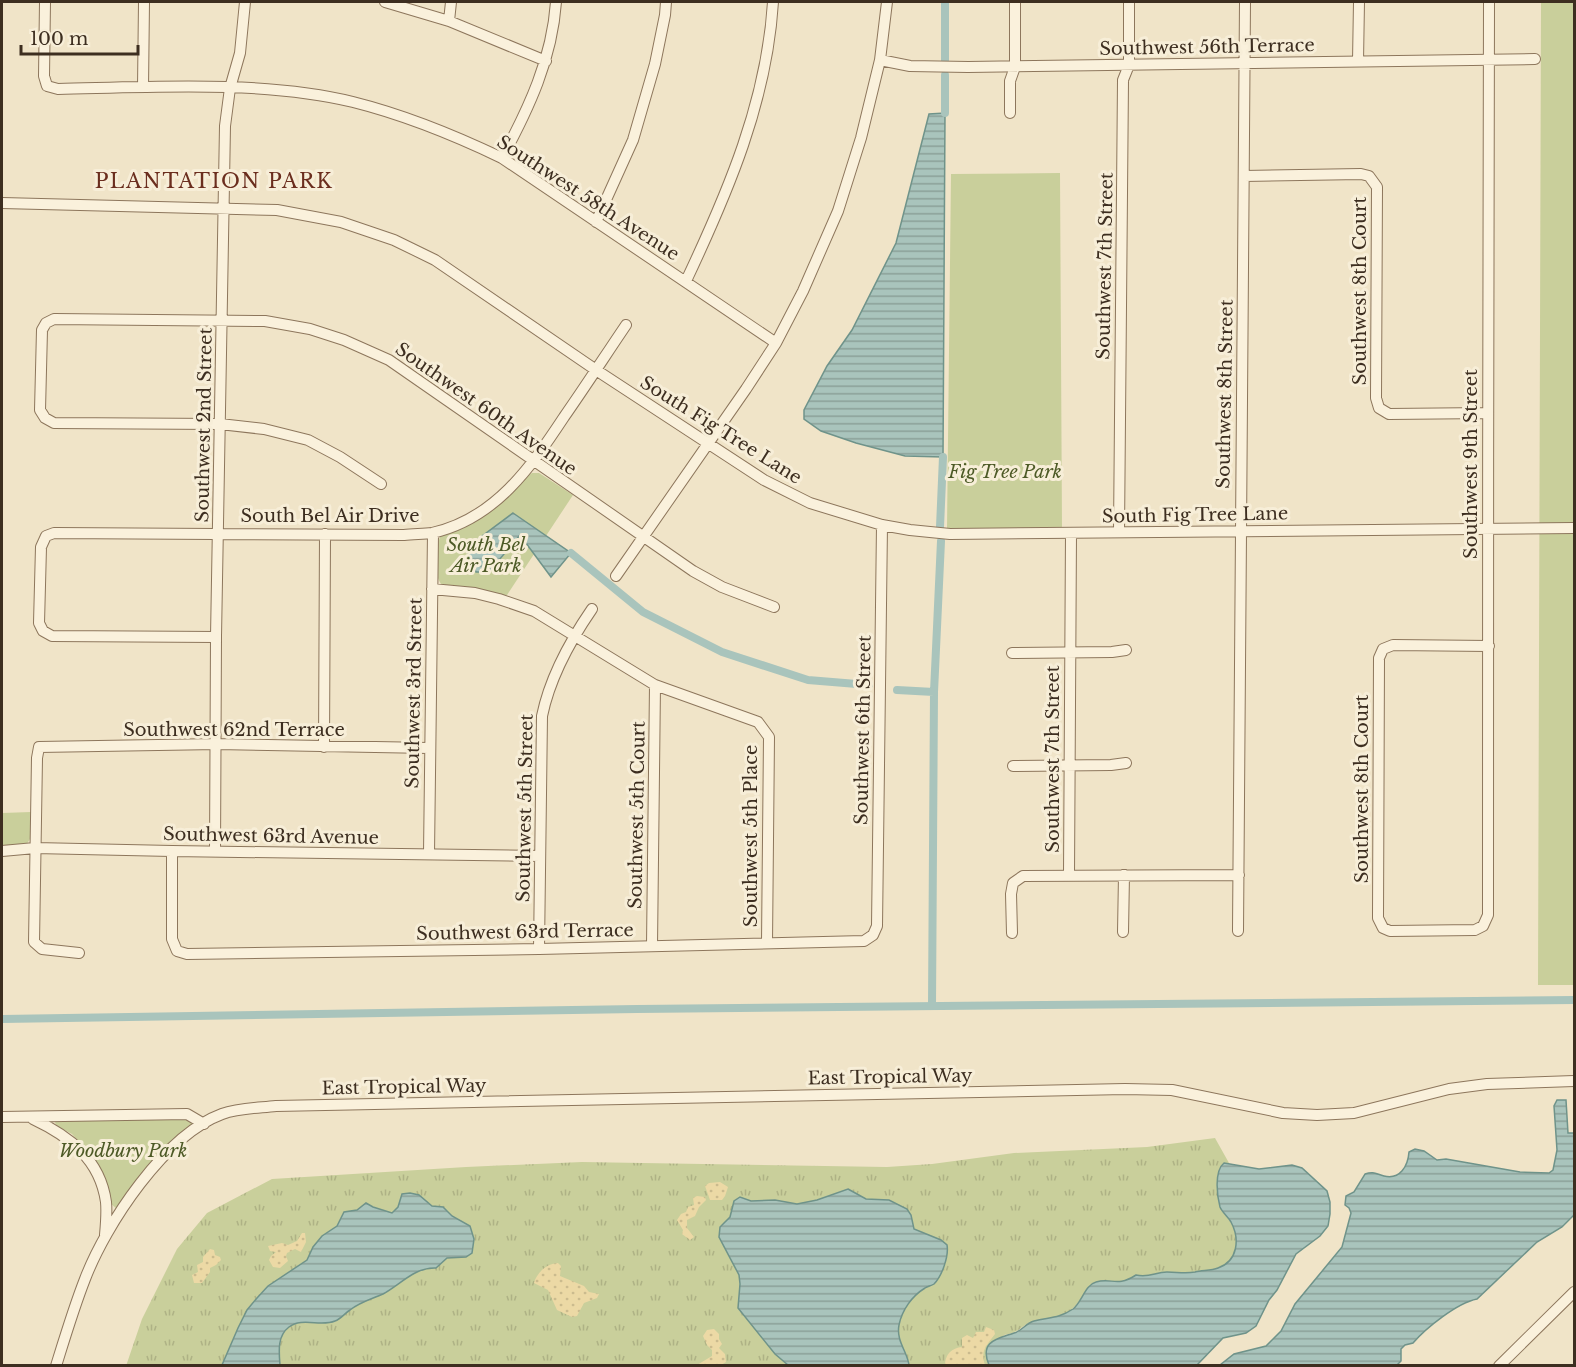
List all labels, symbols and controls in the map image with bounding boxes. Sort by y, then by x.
scale bar [21,18,138,56]
text: 100 m [30,28,88,50]
street label: Southwest 56th Terrace [1099,34,1315,60]
street label: Southwest 58th Avenue [493,131,683,265]
district label: PLANTATION PARK [95,169,333,193]
street label: Southwest 7th Street [1092,172,1118,360]
street label: Southwest 8th Court [1349,196,1371,385]
street label: Southwest 8th Street [1212,299,1238,489]
street label: Southwest 2nd Street [191,327,217,523]
street label: Southwest 60th Avenue [391,338,581,480]
street label: Southwest 9th Street [1460,369,1482,559]
street label: South Fig Tree Lane [636,371,806,489]
park label: Fig Tree Park [947,461,1062,483]
street label: South Fig Tree Lane [1102,502,1288,528]
street label: South Bel Air Drive [241,505,419,527]
park label: South Bel Air Park [447,534,526,577]
street label: Southwest 3rd Street [401,597,427,789]
street label: Southwest 6th Street [850,635,876,825]
street label: Southwest 7th Street [1042,665,1064,853]
street label: Southwest 8th Court [1351,694,1373,883]
street label: Southwest 5th Street [512,713,538,902]
street label: Southwest 62nd Terrace [123,719,345,741]
street label: Southwest 5th Court [624,721,650,909]
street label: Southwest 5th Place [740,745,762,927]
street label: Southwest 63rd Avenue [163,823,379,849]
street label: Southwest 63rd Terrace [416,919,634,945]
street label: East Tropical Way [807,1065,973,1089]
street label: East Tropical Way [321,1075,487,1099]
park label: Woodbury Park [59,1140,187,1162]

